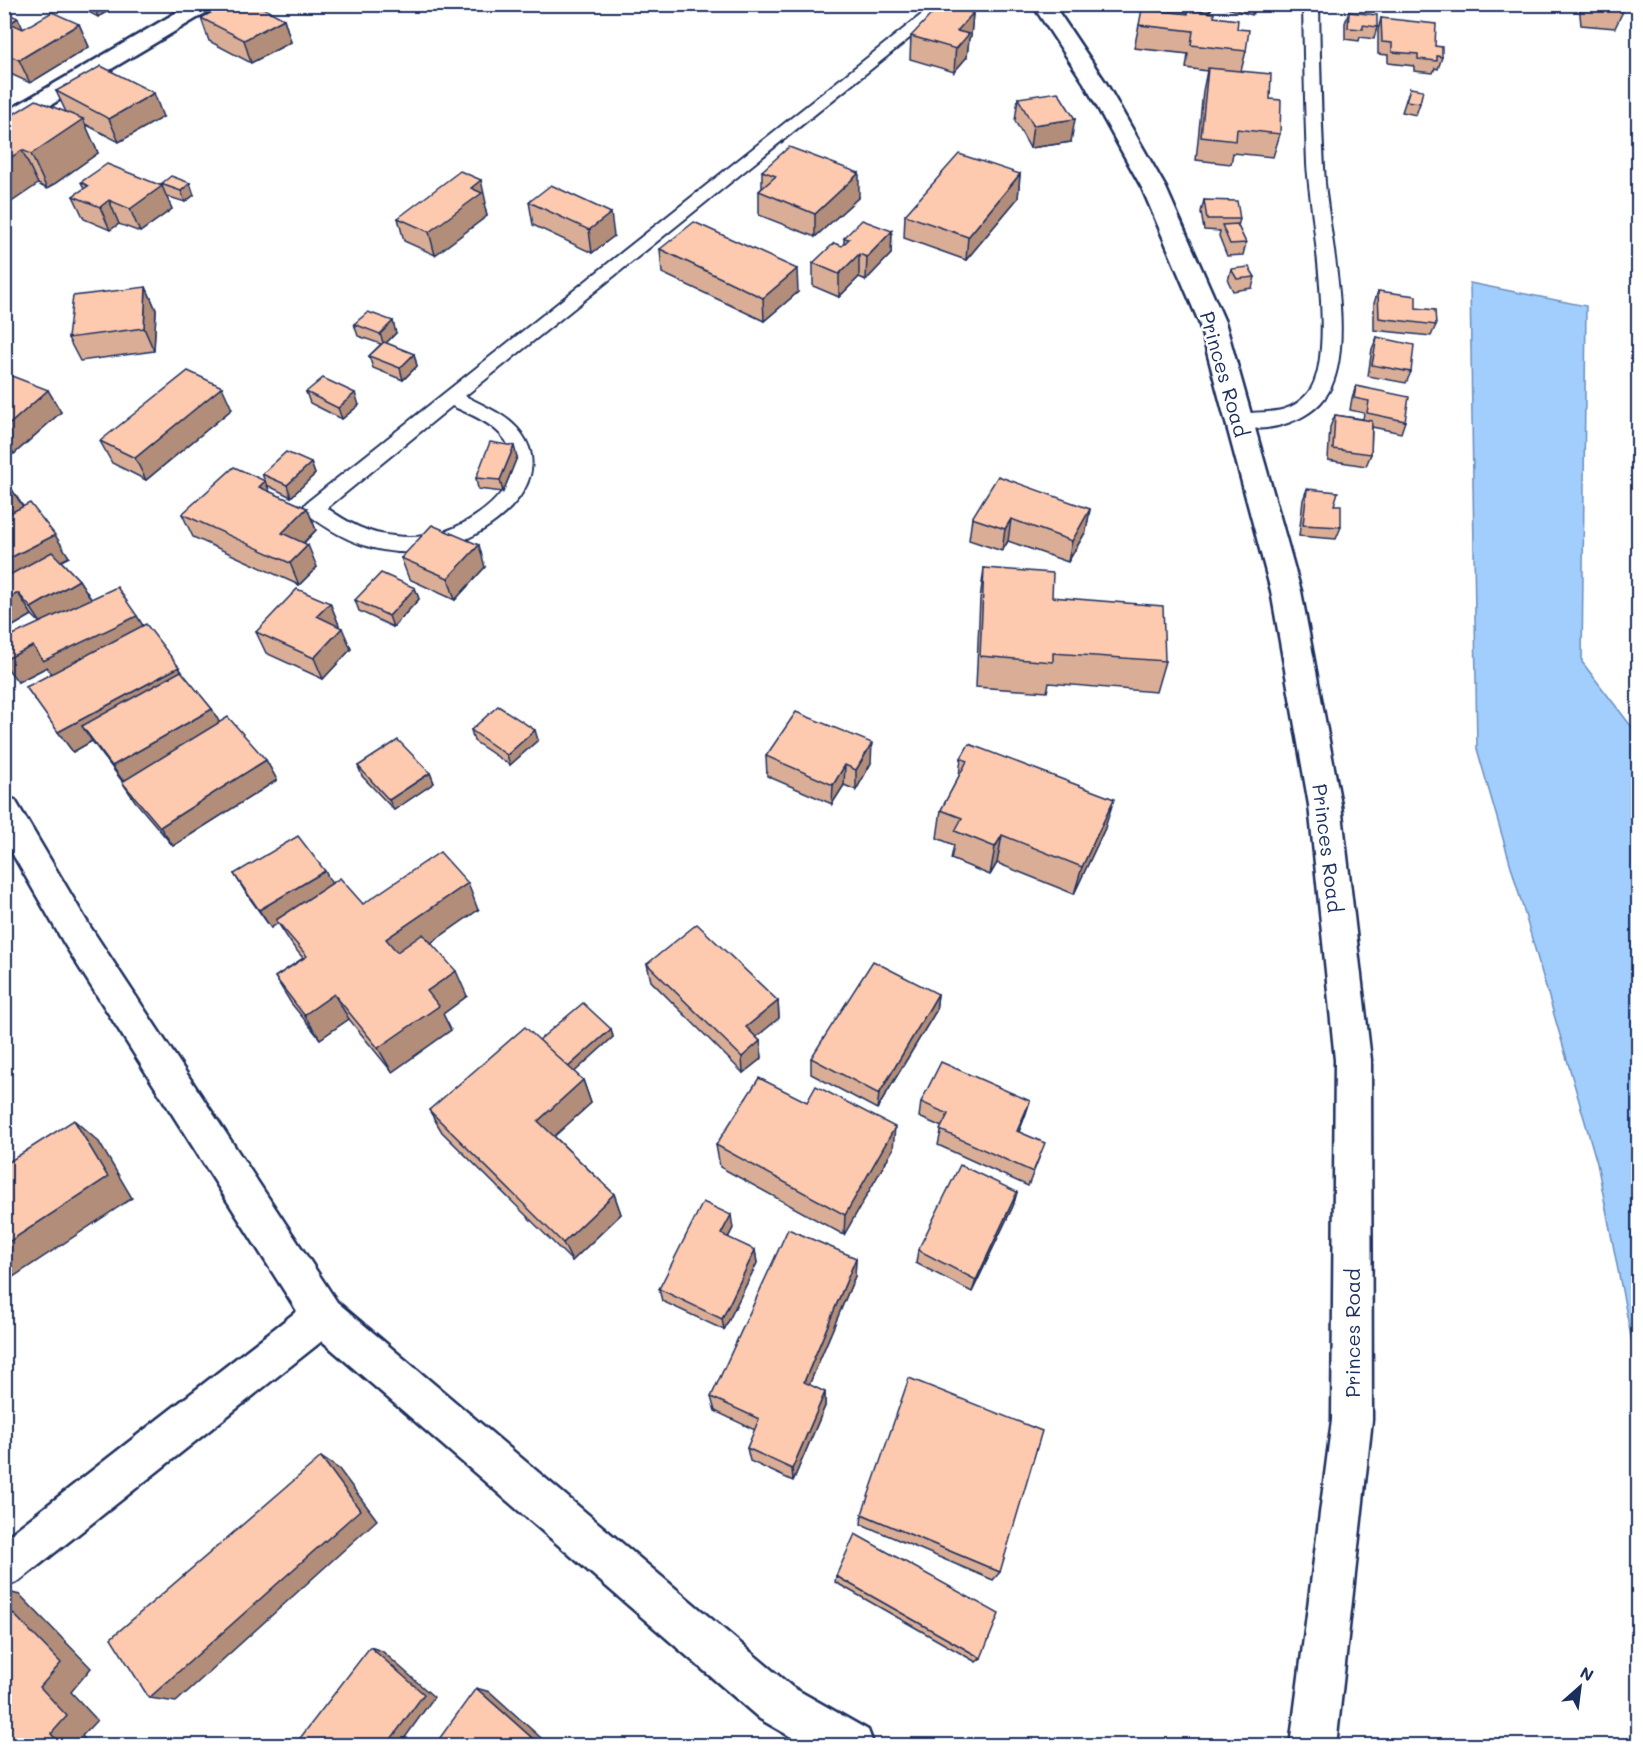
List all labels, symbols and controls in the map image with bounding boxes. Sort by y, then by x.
street label: Princes Road [1195,308,1255,440]
street label: Princes Road [1307,782,1349,914]
street label: Princes Road [1339,1268,1365,1398]
north arrow [1550,1657,1610,1717]
text: N [1577,1661,1598,1685]

